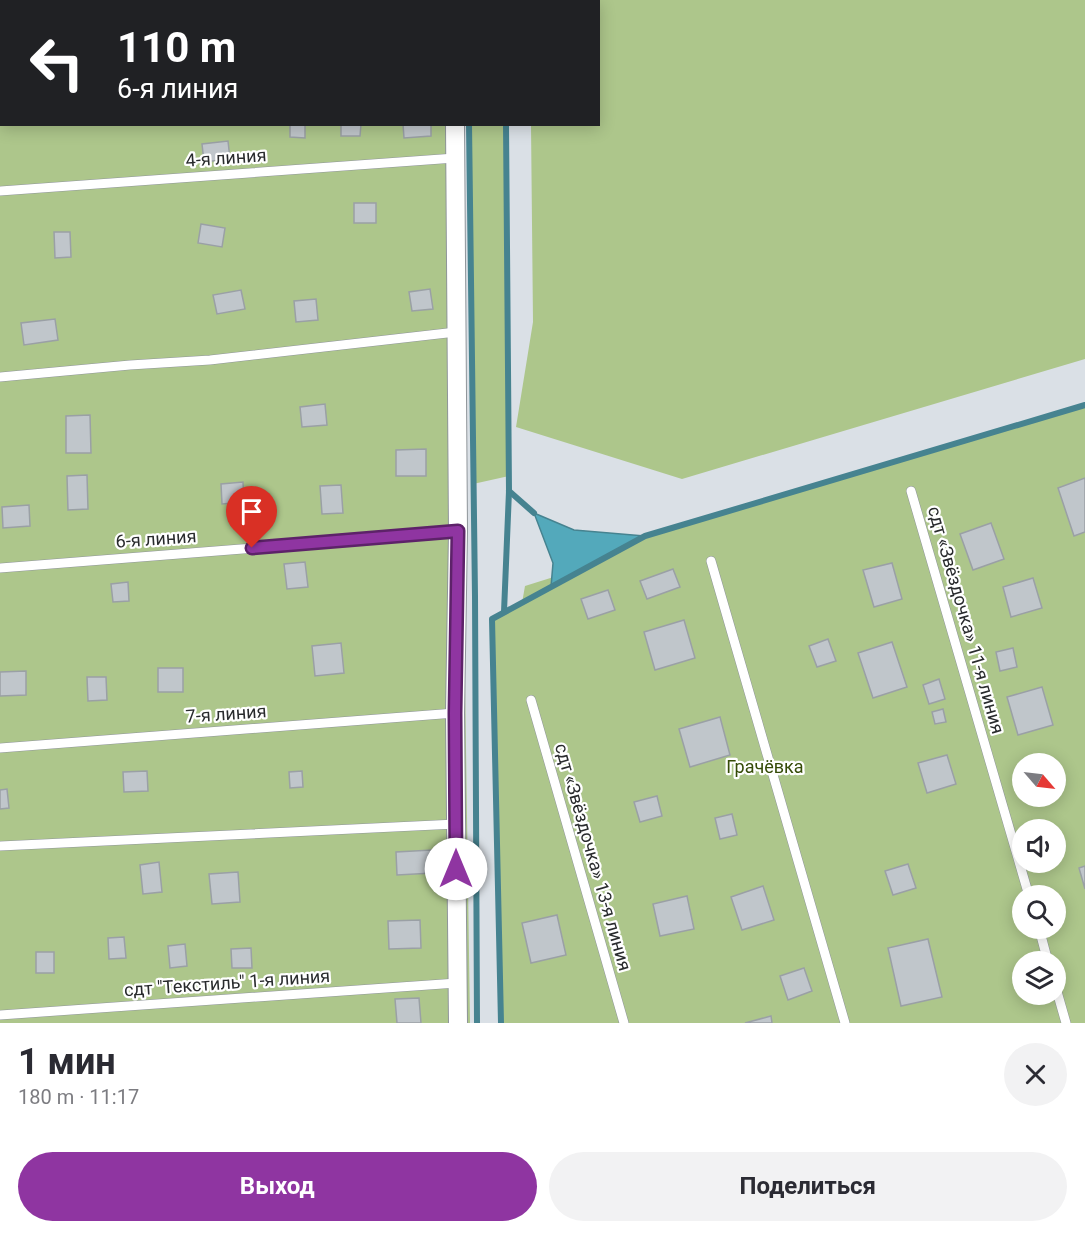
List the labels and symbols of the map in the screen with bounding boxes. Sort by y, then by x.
street label: 4-я линия [185,144,267,171]
pin [226,486,277,548]
street label: сдт «Звёздочка» 11-я линия [924,504,1009,736]
street label: 6-я линия [115,525,197,552]
street label: 7-я линия [185,700,267,727]
street label: сдт «Звёздочка» 13-я линия [551,741,636,973]
north arrow [1012,753,1066,807]
park label: Грачёвка [726,756,804,777]
position arrow [424,837,488,901]
street label: сдт "Текстиль" 1-я линия [123,965,331,1000]

